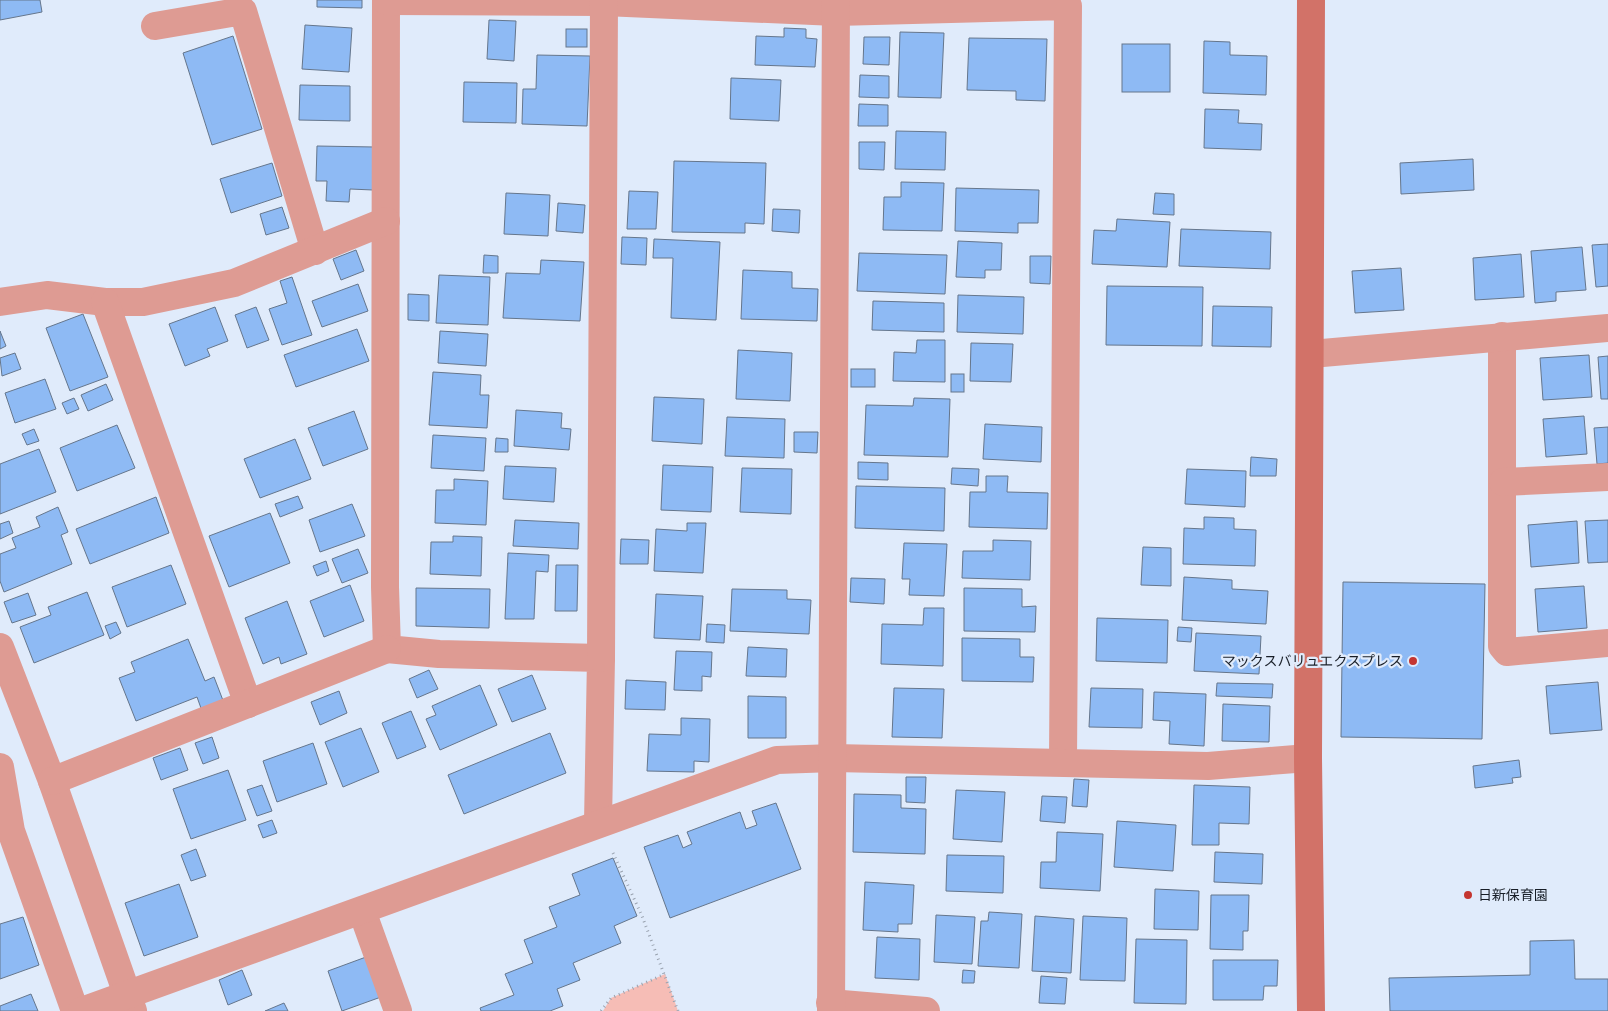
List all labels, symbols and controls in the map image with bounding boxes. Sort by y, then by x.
place label: マックスバリュエクスプレス [1222,653,1403,669]
marker: マックスバリュエクスプレス [1407,655,1419,667]
place label: 日新保育園 [1478,887,1548,903]
marker: 日新保育園 [1462,889,1474,901]

